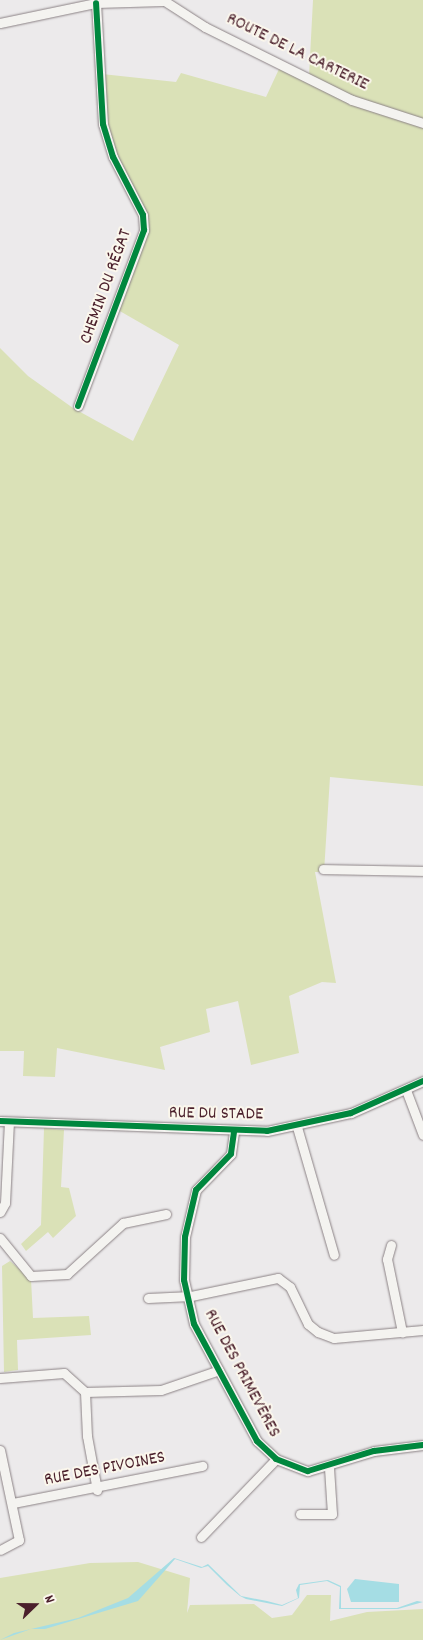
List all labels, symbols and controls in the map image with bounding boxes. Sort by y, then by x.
street label: ROUTE DE LA CARTERIE [222,9,372,97]
street label: CHEMIN DU RÉGAT [76,227,138,347]
street label: RUE DU STADE [169,1103,263,1127]
street label: RUE DES PRIMEVÈRES [198,1306,284,1442]
street label: RUE DES PIVOINES [43,1448,167,1492]
north arrow [10,1580,60,1630]
text: N [38,1592,59,1606]

